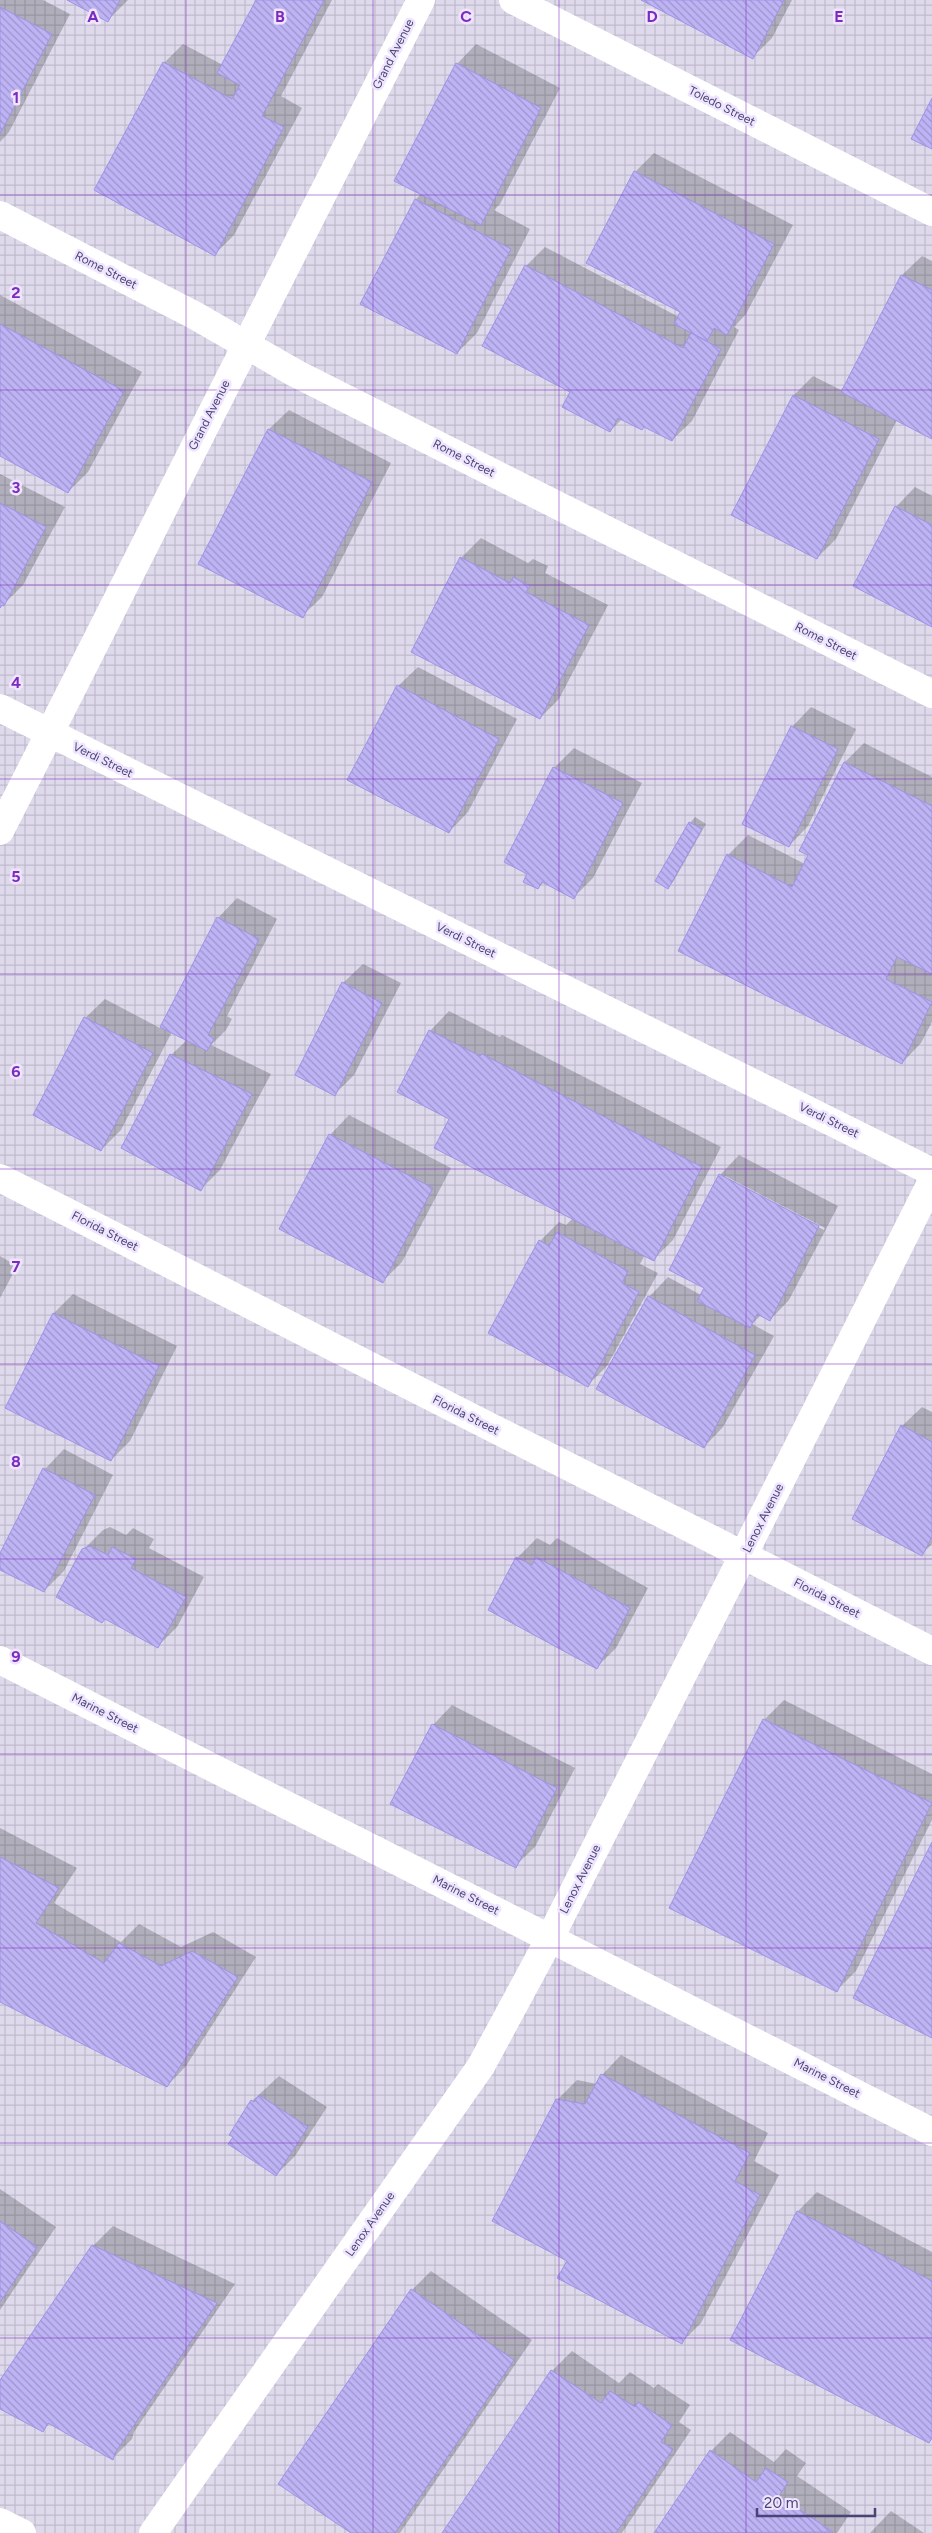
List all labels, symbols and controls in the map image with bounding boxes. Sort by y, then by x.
text: A [87,7,99,26]
text: B [275,7,285,26]
text: C [460,7,472,26]
text: D [646,7,658,26]
text: E [834,7,844,26]
street label: Grand Avenue [369,16,417,91]
street label: Toledo Street [686,83,758,129]
text: 1 [13,88,19,107]
street label: Rome Street [73,248,140,292]
text: 2 [11,283,21,302]
street label: Grand Avenue [185,377,233,452]
street label: Rome Street [431,436,498,480]
text: 3 [12,478,21,497]
street label: Rome Street [793,619,860,663]
text: 4 [11,673,21,692]
street label: Verdi Street [71,739,136,781]
text: 5 [11,867,21,886]
street label: Verdi Street [434,919,499,961]
text: 6 [11,1062,21,1081]
street label: Verdi Street [797,1099,862,1141]
street label: Florida Street [69,1208,141,1254]
text: 7 [12,1257,21,1276]
street label: Florida Street [430,1392,502,1438]
text: 8 [11,1452,21,1471]
street label: Lenox Avenue [740,1481,787,1555]
street label: Florida Street [791,1575,863,1621]
text: 9 [11,1647,21,1666]
street label: Marine Street [69,1690,141,1736]
street label: Lenox Avenue [557,1842,604,1916]
street label: Marine Street [430,1872,502,1918]
street label: Marine Street [791,2055,863,2101]
street label: Lenox Avenue [343,2189,398,2259]
scale bar [757,2486,874,2518]
text: 20 m [764,2494,798,2512]

